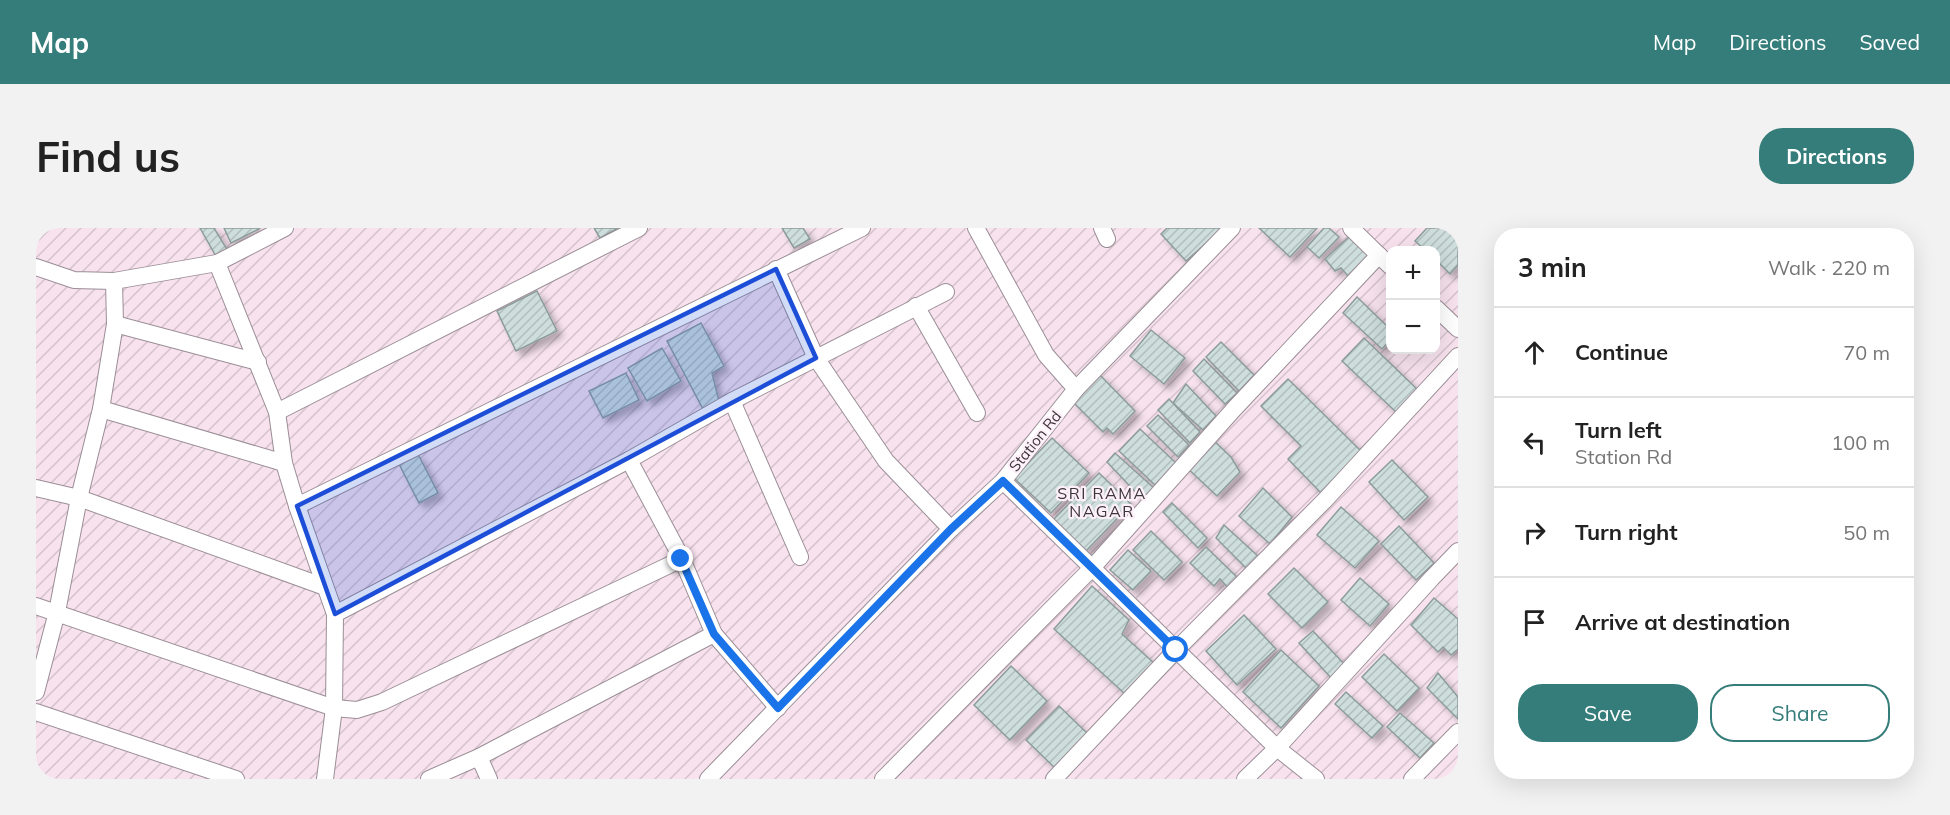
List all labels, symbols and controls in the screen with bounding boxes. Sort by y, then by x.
text: Map [30,25,89,60]
text: Map [1653,29,1696,55]
text: Directions [1729,29,1826,55]
text: Saved [1859,29,1920,55]
button: Directions [1759,128,1914,184]
text: Find us [36,130,180,183]
map controls [1386,246,1440,354]
button: + [1386,246,1440,300]
text: 3 min [1518,251,1587,284]
text: Walk · 220 m [1768,255,1890,280]
button: − [1386,300,1440,354]
icon: ahead [1518,336,1551,369]
text: Continue [1575,338,1668,366]
text: 70 m [1843,340,1890,365]
street label: Station Rd [1005,407,1065,475]
text: Turn left [1575,416,1662,444]
icon: left [1518,426,1551,459]
text: 100 m [1831,430,1890,455]
text: Station Rd [1575,444,1672,469]
district label: SRI RAMA NAGAR [1057,483,1147,521]
icon: right [1518,516,1551,549]
text: Turn right [1575,518,1678,546]
text: 50 m [1843,520,1890,545]
route end [667,545,693,571]
icon: arrive [1518,606,1551,639]
text: Arrive at destination [1575,608,1790,636]
route start [1162,636,1188,662]
button: Save [1518,684,1698,742]
button: Share [1710,684,1890,742]

